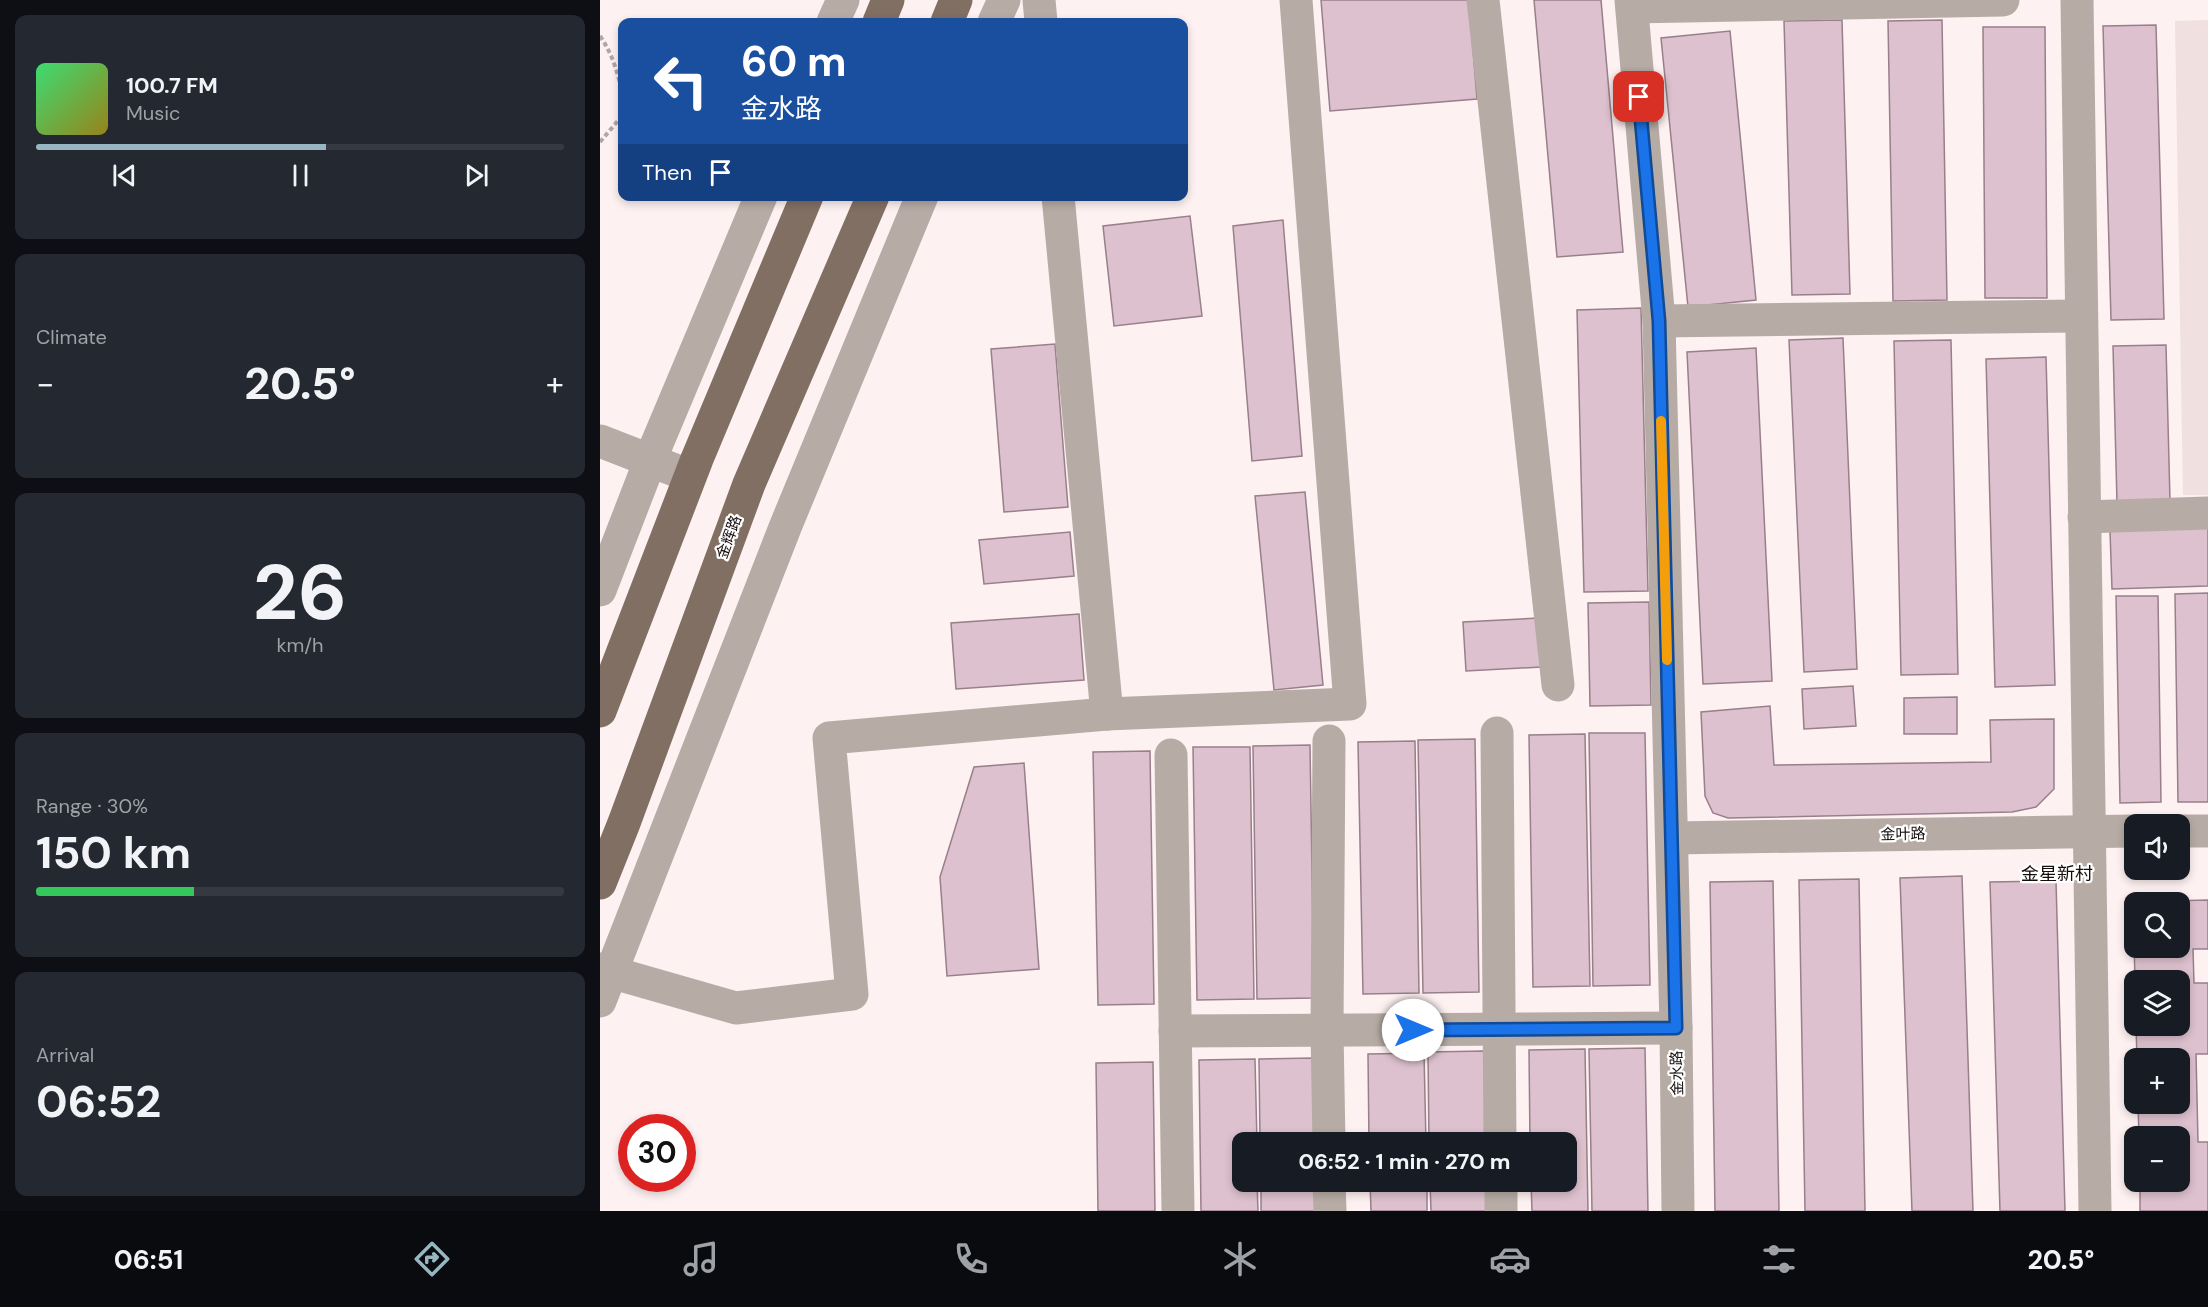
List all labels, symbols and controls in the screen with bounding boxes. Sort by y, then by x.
text: 60 m [741,34,847,89]
icon: left [642,42,720,120]
text: 100.7 FM [126,71,218,100]
pin [1613,71,1664,122]
icon: arrive [1622,80,1655,113]
text: 金水路 [741,91,822,126]
text: Music [126,100,181,126]
icon: arrive [704,156,737,189]
text: Then [642,158,692,187]
icon: previous [108,159,141,192]
icon: pause [284,159,317,192]
icon: next [460,159,493,192]
text: Climate [36,324,107,350]
text: 20.5° [244,354,356,413]
text: − [36,362,54,405]
text: + [546,362,564,405]
street label: 金辉路 [712,512,746,562]
text: 26 [253,542,347,643]
text: km/h [276,632,324,658]
text: Range · 30% [36,793,148,819]
map controls [2124,814,2190,1192]
button: sound [2124,814,2190,880]
text: 150 km [36,823,191,882]
street label: 金叶路 [1880,824,1926,844]
district label: 金星新村 [2021,862,2093,886]
button: search [2124,892,2190,958]
button: layers [2124,970,2190,1036]
position arrow [1381,998,1445,1062]
text: Arrival [36,1042,94,1068]
button: + [2124,1048,2190,1114]
street label: 金水路 [1667,1050,1687,1096]
text: 06:52 [36,1072,161,1131]
speed limit sign: 30 [618,1114,696,1192]
button: − [2124,1126,2190,1192]
text: 06:52 · 1 min · 270 m [1298,1147,1511,1176]
icon: directions [411,1238,453,1280]
icon: music [680,1238,722,1280]
icon: phone [950,1238,992,1280]
icon: climate [1219,1238,1261,1280]
icon: car [1489,1238,1531,1280]
icon: filters [1758,1238,1800,1280]
text: 06:51 [114,1242,183,1277]
text: 20.5° [2027,1242,2094,1277]

